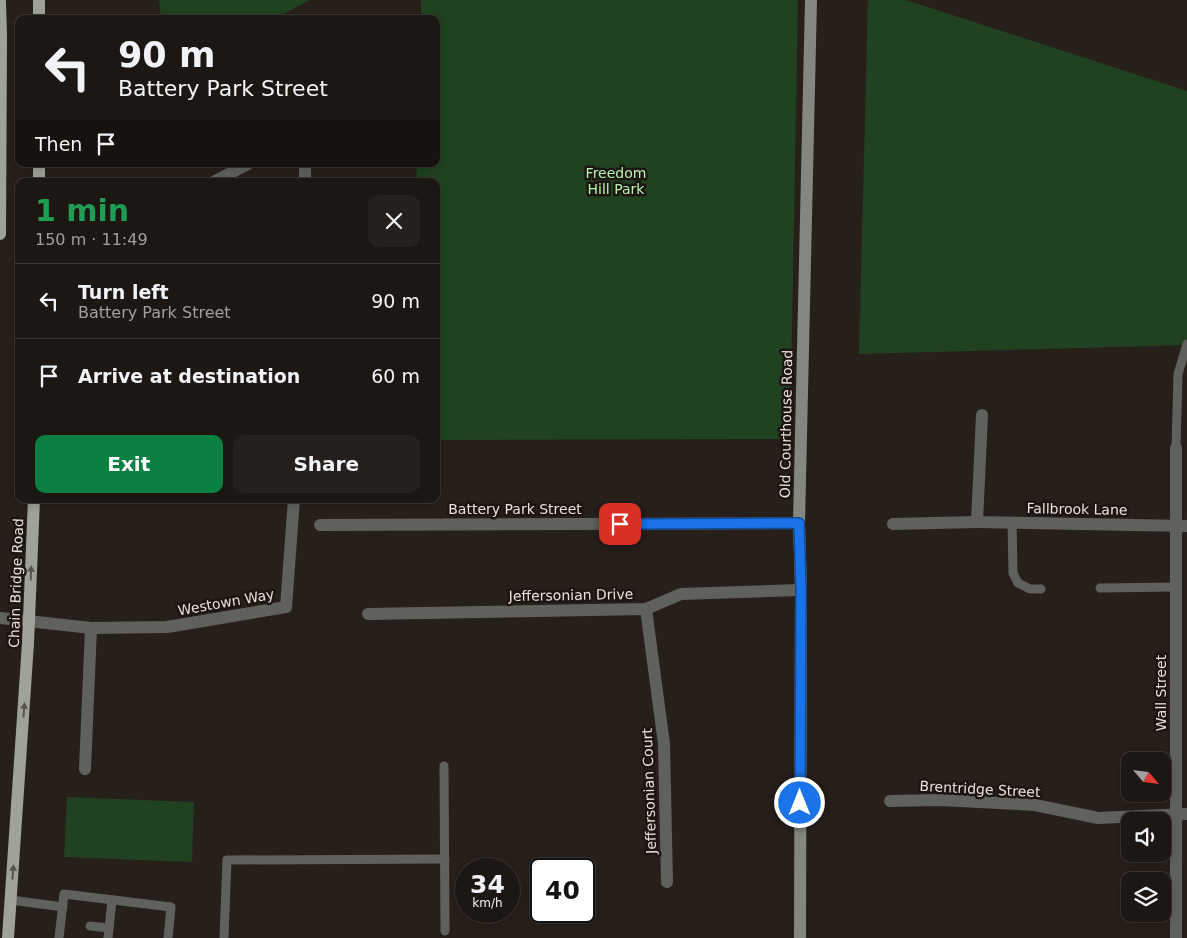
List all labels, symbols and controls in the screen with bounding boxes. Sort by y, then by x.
icon: left [35,35,100,100]
text: 90 m [118,35,215,75]
text: Battery Park Street [118,76,328,101]
icon: arrive [92,130,120,158]
text: Then [35,133,82,155]
park label: Freedom Hill Park [586,165,646,197]
text: 1 min [35,193,129,228]
button: close [368,195,420,247]
text: 150 m · 11:49 [35,230,148,249]
text: Turn left [78,281,169,303]
icon: left [35,287,63,315]
text: 90 m [371,290,420,312]
text: Battery Park Street [78,303,231,322]
street label: Old Courthouse Road [777,350,795,498]
icon: arrive [35,362,63,390]
text: Arrive at destination [78,365,300,387]
text: 60 m [371,365,420,387]
button: Exit [35,435,223,493]
button: Share [233,435,420,493]
street label: Fallbrook Lane [1026,500,1128,518]
street label: Battery Park Street [448,501,582,517]
pin [599,503,641,545]
icon: arrive [606,510,634,538]
street label: Chain Bridge Road [6,518,26,648]
one-way arrow [28,565,36,581]
street label: Westown Way [177,586,275,618]
street label: Jeffersonian Drive [508,586,633,604]
street label: Wall Street [1153,654,1169,731]
one-way arrow [21,702,29,718]
street label: Jeffersonian Court [639,727,659,855]
north arrow [1121,752,1171,802]
map controls [1121,752,1171,922]
position arrow [773,776,825,828]
street label: Brentridge Street [919,778,1041,800]
button: sound [1121,812,1171,862]
speed limit sign: 40 [530,858,595,923]
one-way arrow [9,864,17,880]
text: 34 [470,870,505,899]
button: layers [1121,872,1171,922]
text: km/h [472,896,503,910]

